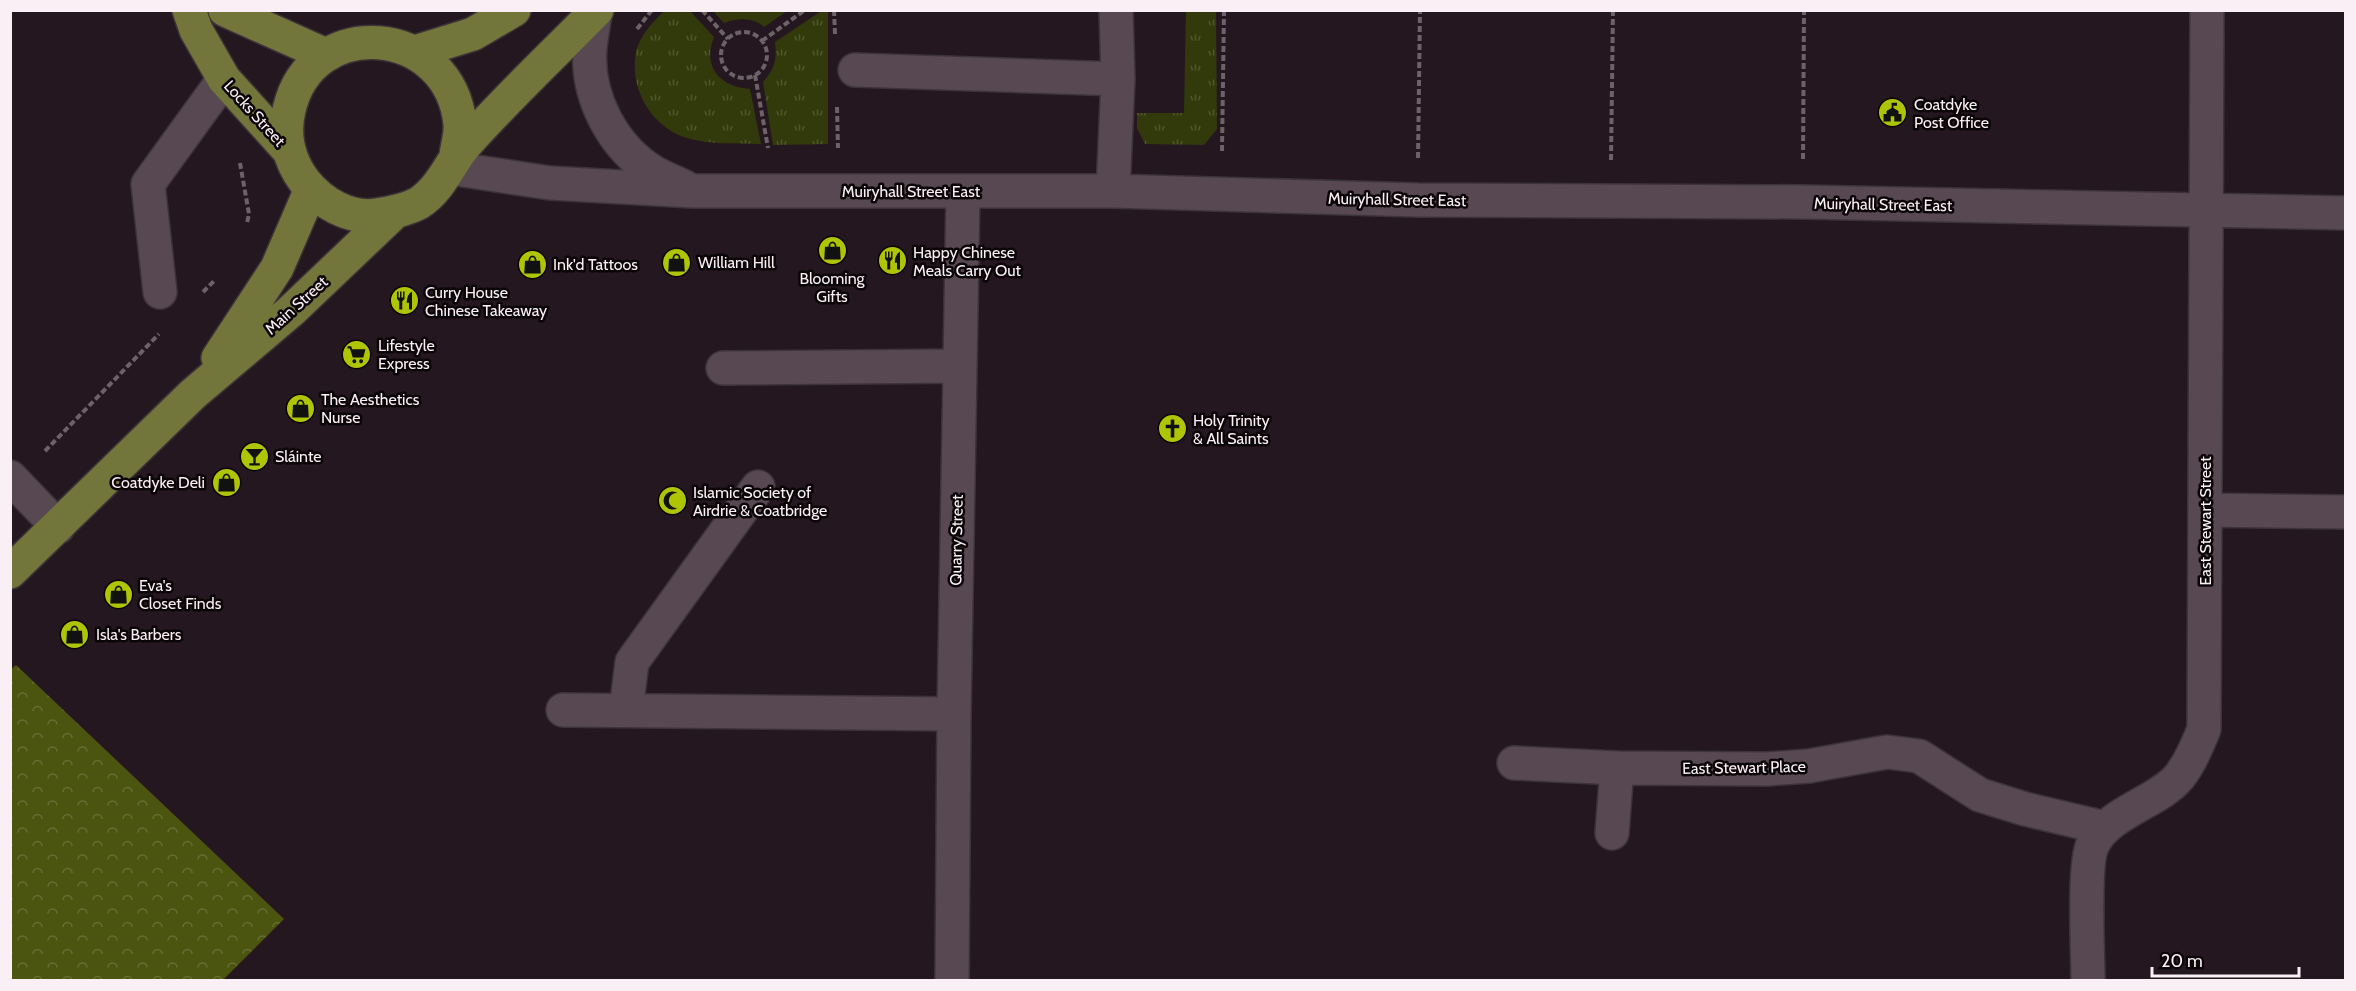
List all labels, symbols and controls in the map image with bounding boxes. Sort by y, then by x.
street label: Locks Street [220,76,290,151]
place label: Coatdyke Post Office [1914,95,1989,132]
public building icon: Coatdyke Post Office [1877,97,1909,129]
street label: Muiryhall Street East [842,182,981,201]
street label: Muiryhall Street East [1328,189,1467,210]
street label: Muiryhall Street East [1814,194,1953,215]
shop icon: Blooming Gifts [816,234,848,266]
place label: Happy Chinese Meals Carry Out [913,243,1022,280]
restaurant icon: Happy Chinese Meals Carry Out [876,245,908,277]
shop icon: William Hill [661,246,693,278]
shop icon: Ink'd Tattoos [516,248,548,280]
place label: William Hill [698,253,775,272]
place label: Ink'd Tattoos [553,255,638,274]
place label: Blooming Gifts [799,269,866,306]
street label: Main Street [261,272,332,338]
place label: Curry House Chinese Takeaway [425,283,547,320]
restaurant icon: Curry House Chinese Takeaway [388,285,420,317]
place label: Lifestyle Express [378,336,435,373]
supermarket icon: Lifestyle Express [341,338,373,370]
place label: The Aesthetics Nurse [321,390,420,427]
shop icon: The Aesthetics Nurse [284,392,316,424]
place label: Holy Trinity & All Saints [1193,411,1270,448]
church icon: Holy Trinity & All Saints [1156,413,1188,445]
bar icon: Sláinte [238,440,270,472]
place label: Sláinte [275,447,321,466]
street label: East Stewart Street [2196,456,2215,586]
shop icon: Coatdyke Deli [210,466,242,498]
place label: Coatdyke Deli [111,473,205,492]
place label: Islamic Society of Airdrie & Coatbridge [693,483,827,520]
mosque icon: Islamic Society of Airdrie & Coatbridge [656,485,688,517]
street label: Quarry Street [946,494,967,586]
place label: Eva's Closet Finds [139,576,222,613]
shop icon: Eva's Closet Finds [102,578,134,610]
shop icon: Isla's Barbers [59,618,91,650]
place label: Isla's Barbers [96,625,182,644]
street label: East Stewart Place [1682,757,1806,778]
scale bar [2152,940,2299,978]
text: 20 m [2161,950,2203,972]

